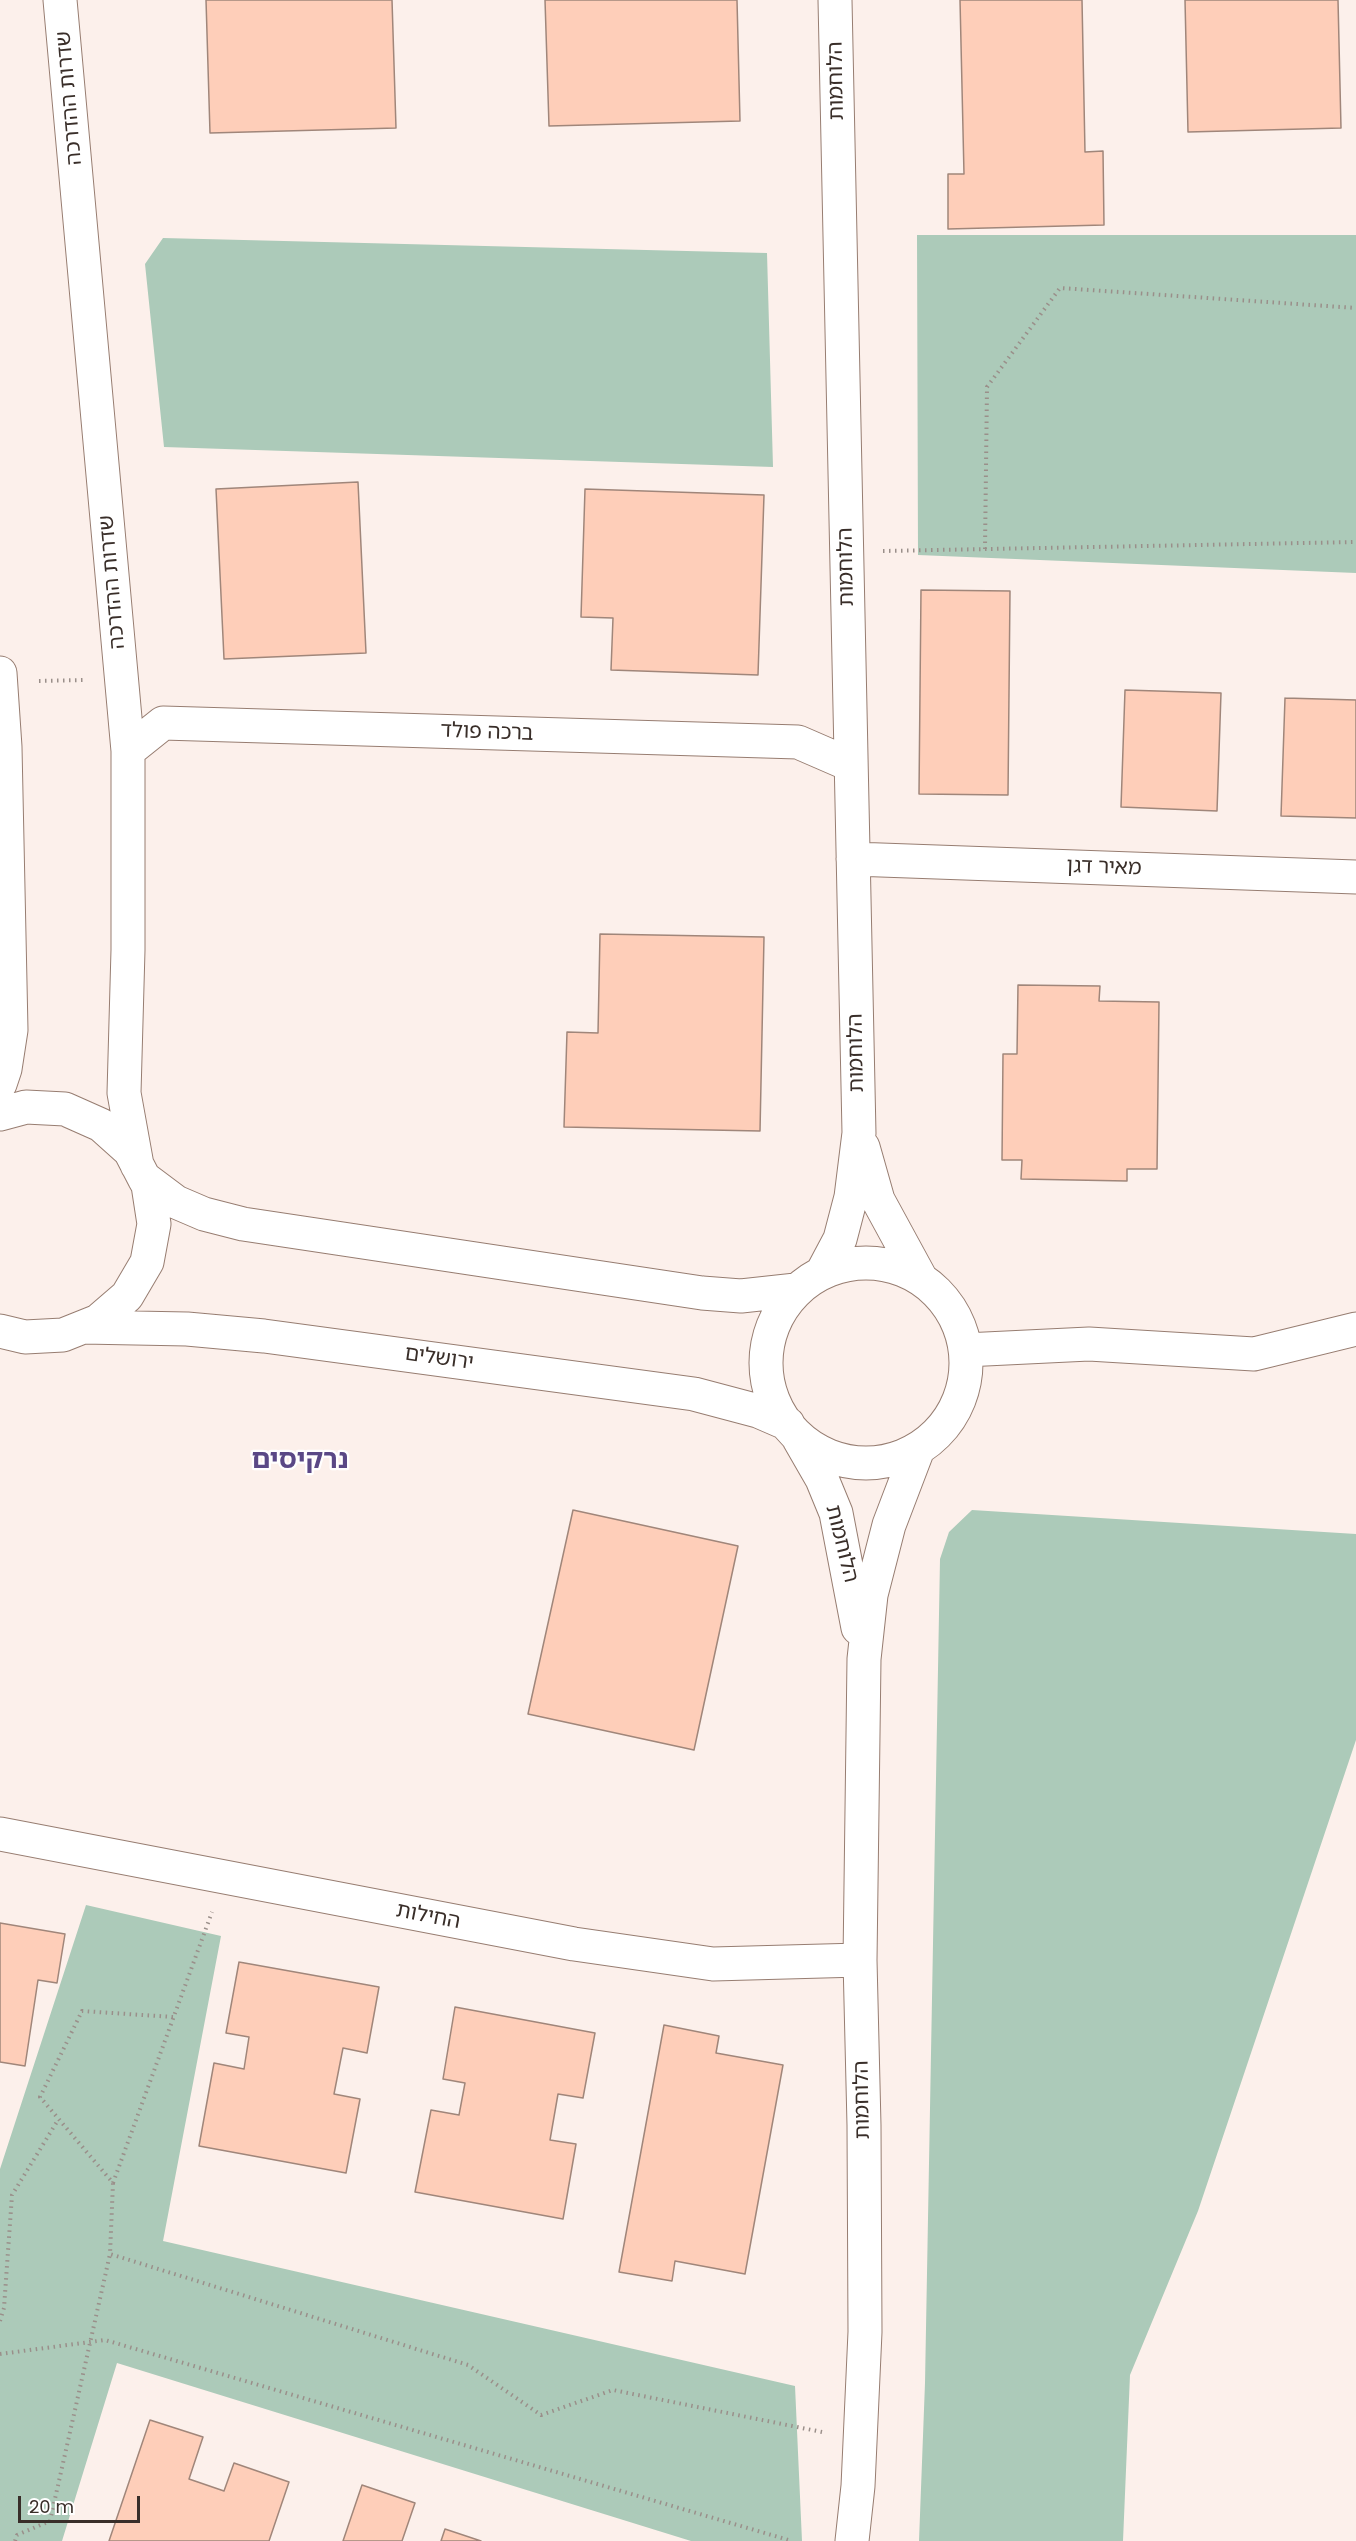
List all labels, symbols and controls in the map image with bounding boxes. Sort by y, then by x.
street label: שדרות ההדרכה [52,30,88,166]
street label: הלוחמות [824,41,850,121]
street label: שדרות ההדרכה [95,514,131,650]
street label: הלוחמות [834,527,860,607]
street label: ברכה פולד [440,719,534,747]
street label: מאיר דגן [1066,854,1142,882]
street label: הלוחמות [844,1013,870,1093]
street label: ירושלים [403,1342,475,1376]
district label: נרקיסים [251,1445,349,1477]
street label: הלוחמות [819,1503,863,1585]
street label: החילות [394,1898,462,1936]
street label: הלוחמות [850,2060,876,2140]
scale bar [21,2484,142,2522]
text: 20 m [29,2494,74,2519]

